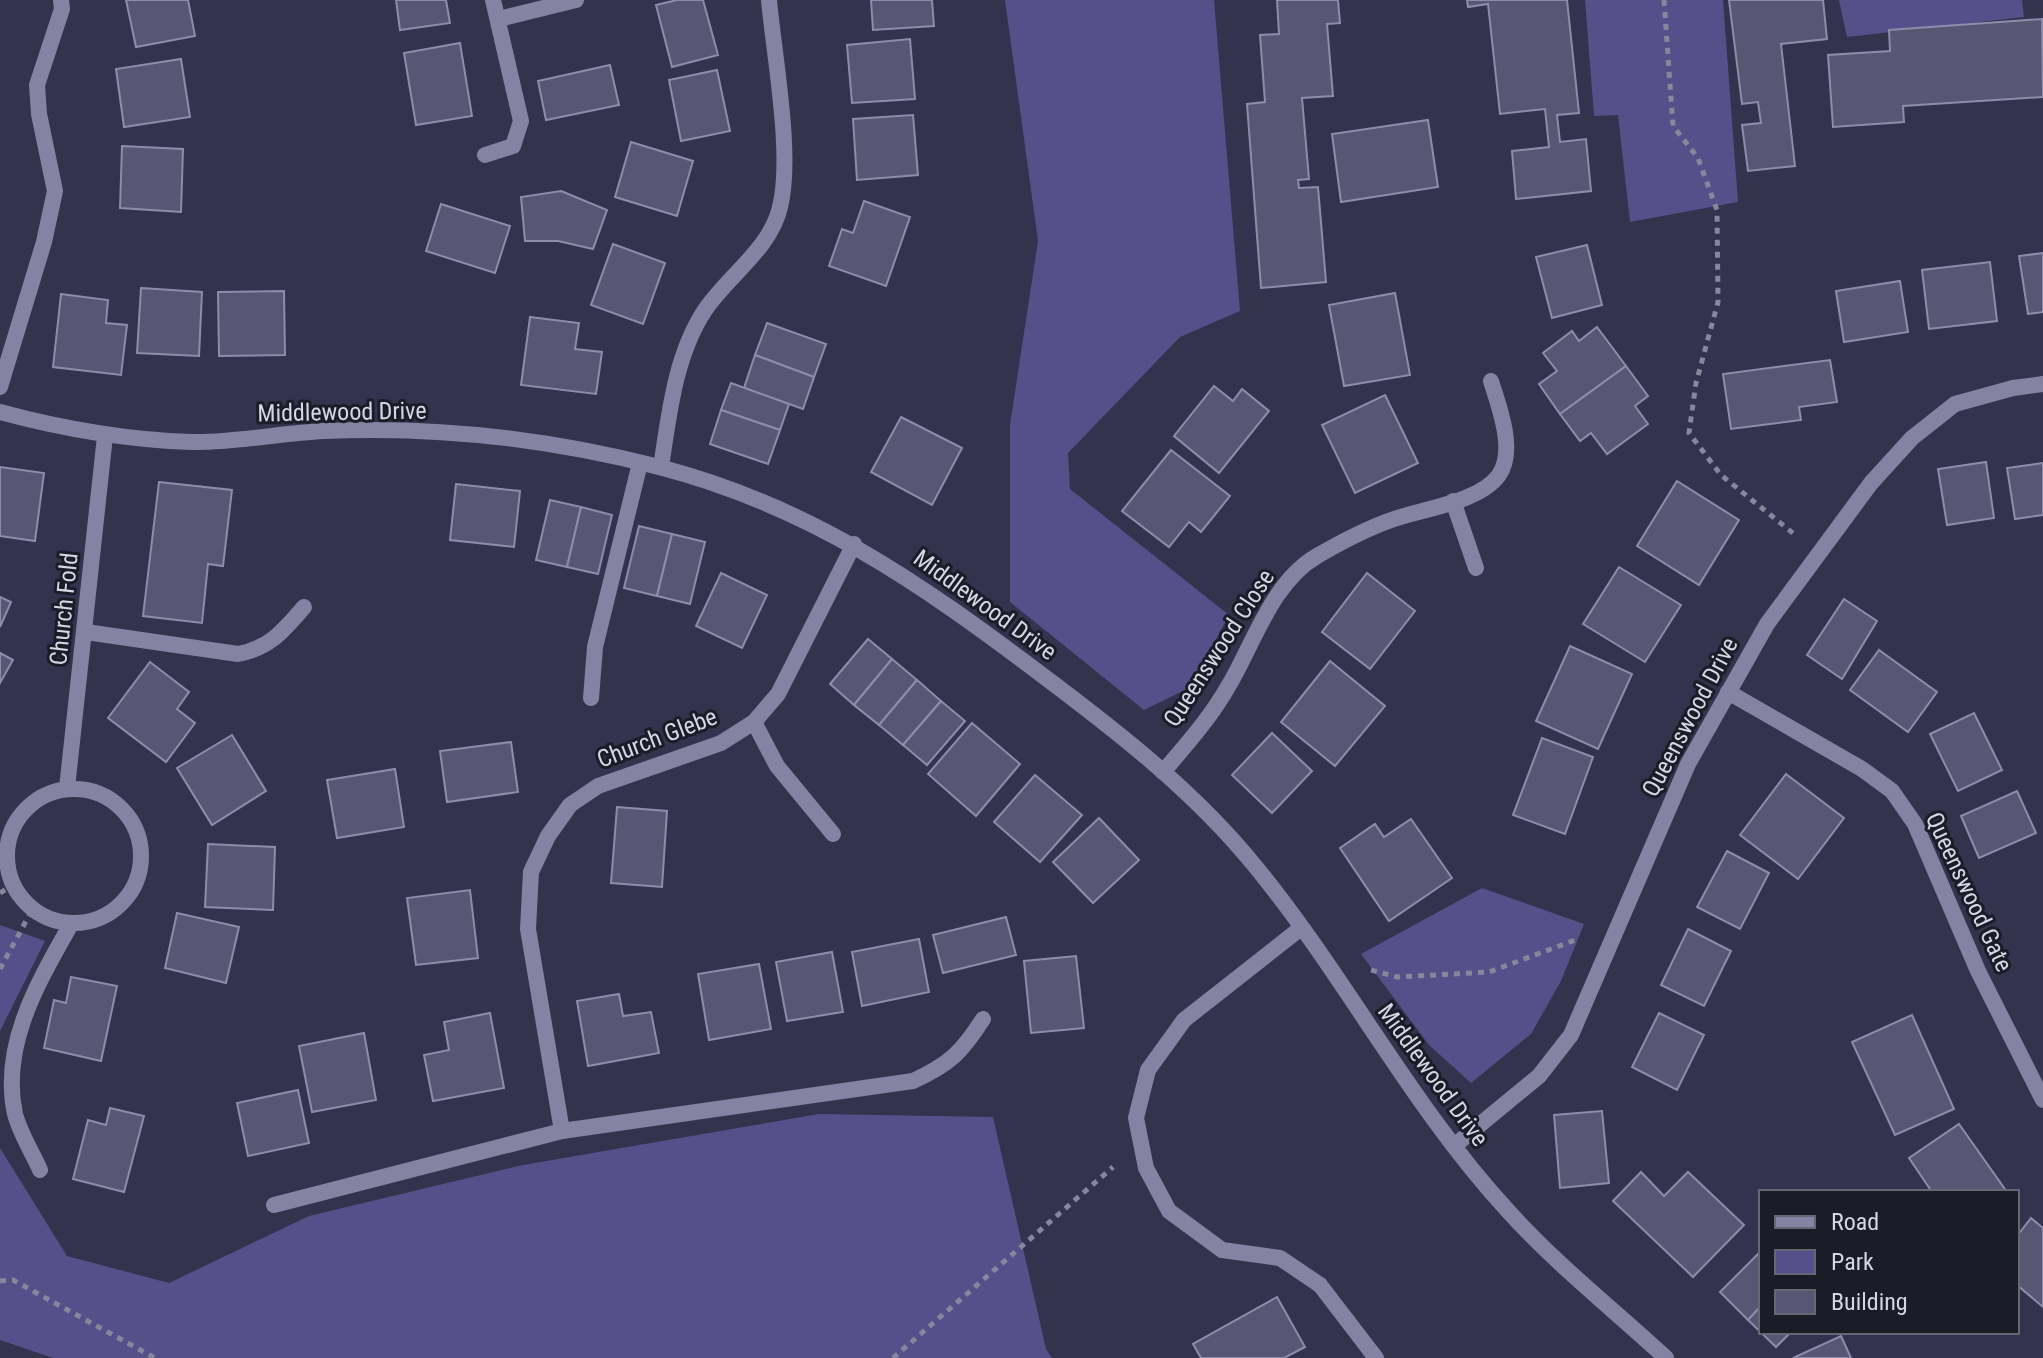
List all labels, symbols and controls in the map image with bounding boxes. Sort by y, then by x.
street label: Middlewood Drive [257,397,427,427]
street label: Middlewood Drive [908,544,1062,666]
street label: Church Fold [44,551,84,667]
street label: Queenswood Close [1158,564,1280,732]
street label: Queenswood Drive [1636,633,1744,801]
street label: Church Glebe [593,702,721,774]
street label: Queenswood Gate [1920,808,2018,976]
street label: Middlewood Drive [1372,998,1494,1152]
legend [1759,1190,2019,1334]
text: Road [1831,1208,1879,1236]
text: Park [1831,1248,1874,1276]
text: Building [1831,1288,1908,1316]

